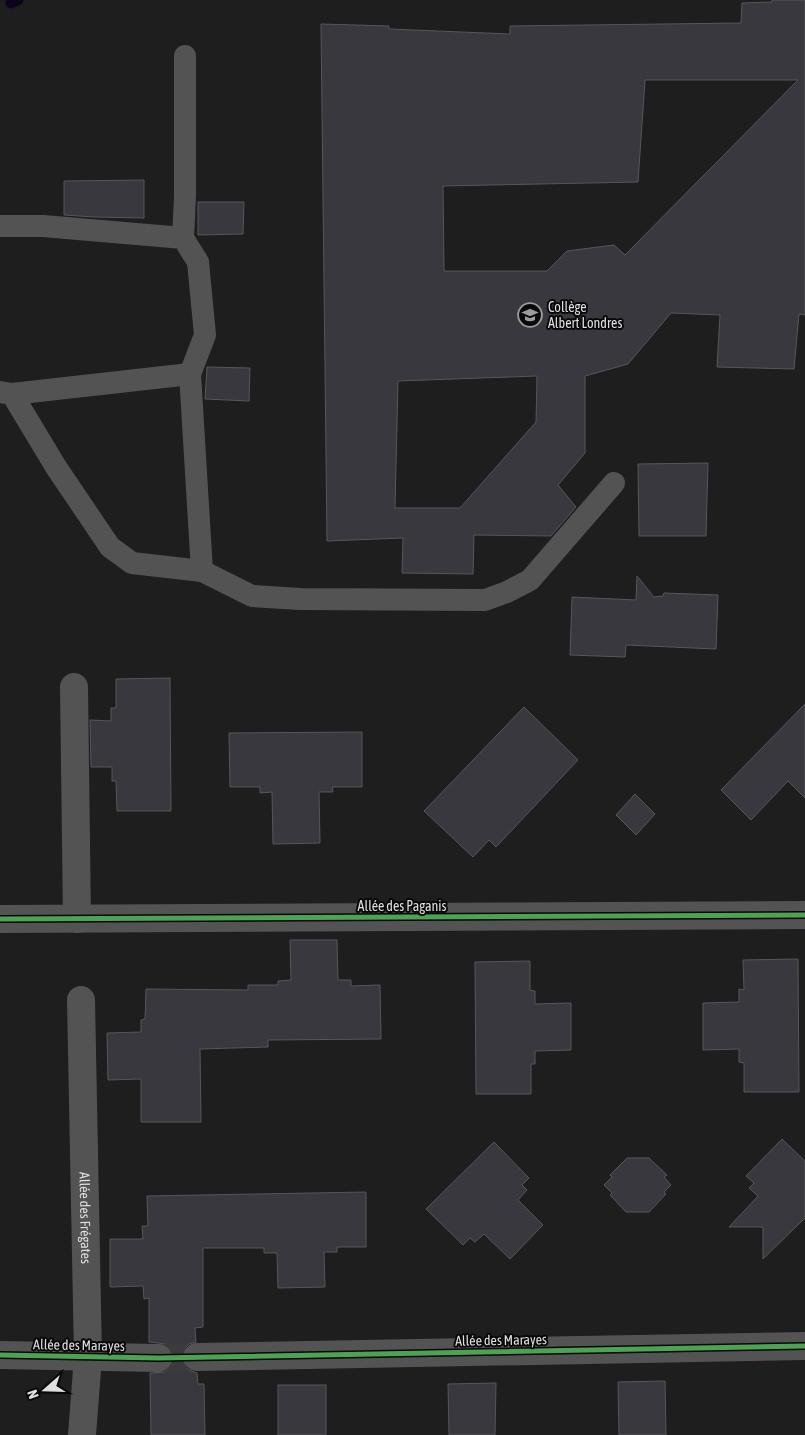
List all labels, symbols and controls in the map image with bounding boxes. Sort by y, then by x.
place label: Collège Albert Londres [548,299,622,331]
school or university icon: Collège Albert Londres [517,302,543,328]
street label: Allée des Paganis [358,898,446,914]
street label: Allée des Frégates [76,1172,94,1264]
street label: Allée des Marayes [455,1331,547,1349]
street label: Allée des Marayes [33,1336,125,1354]
north arrow [20,1365,70,1415]
text: N [24,1388,42,1401]

